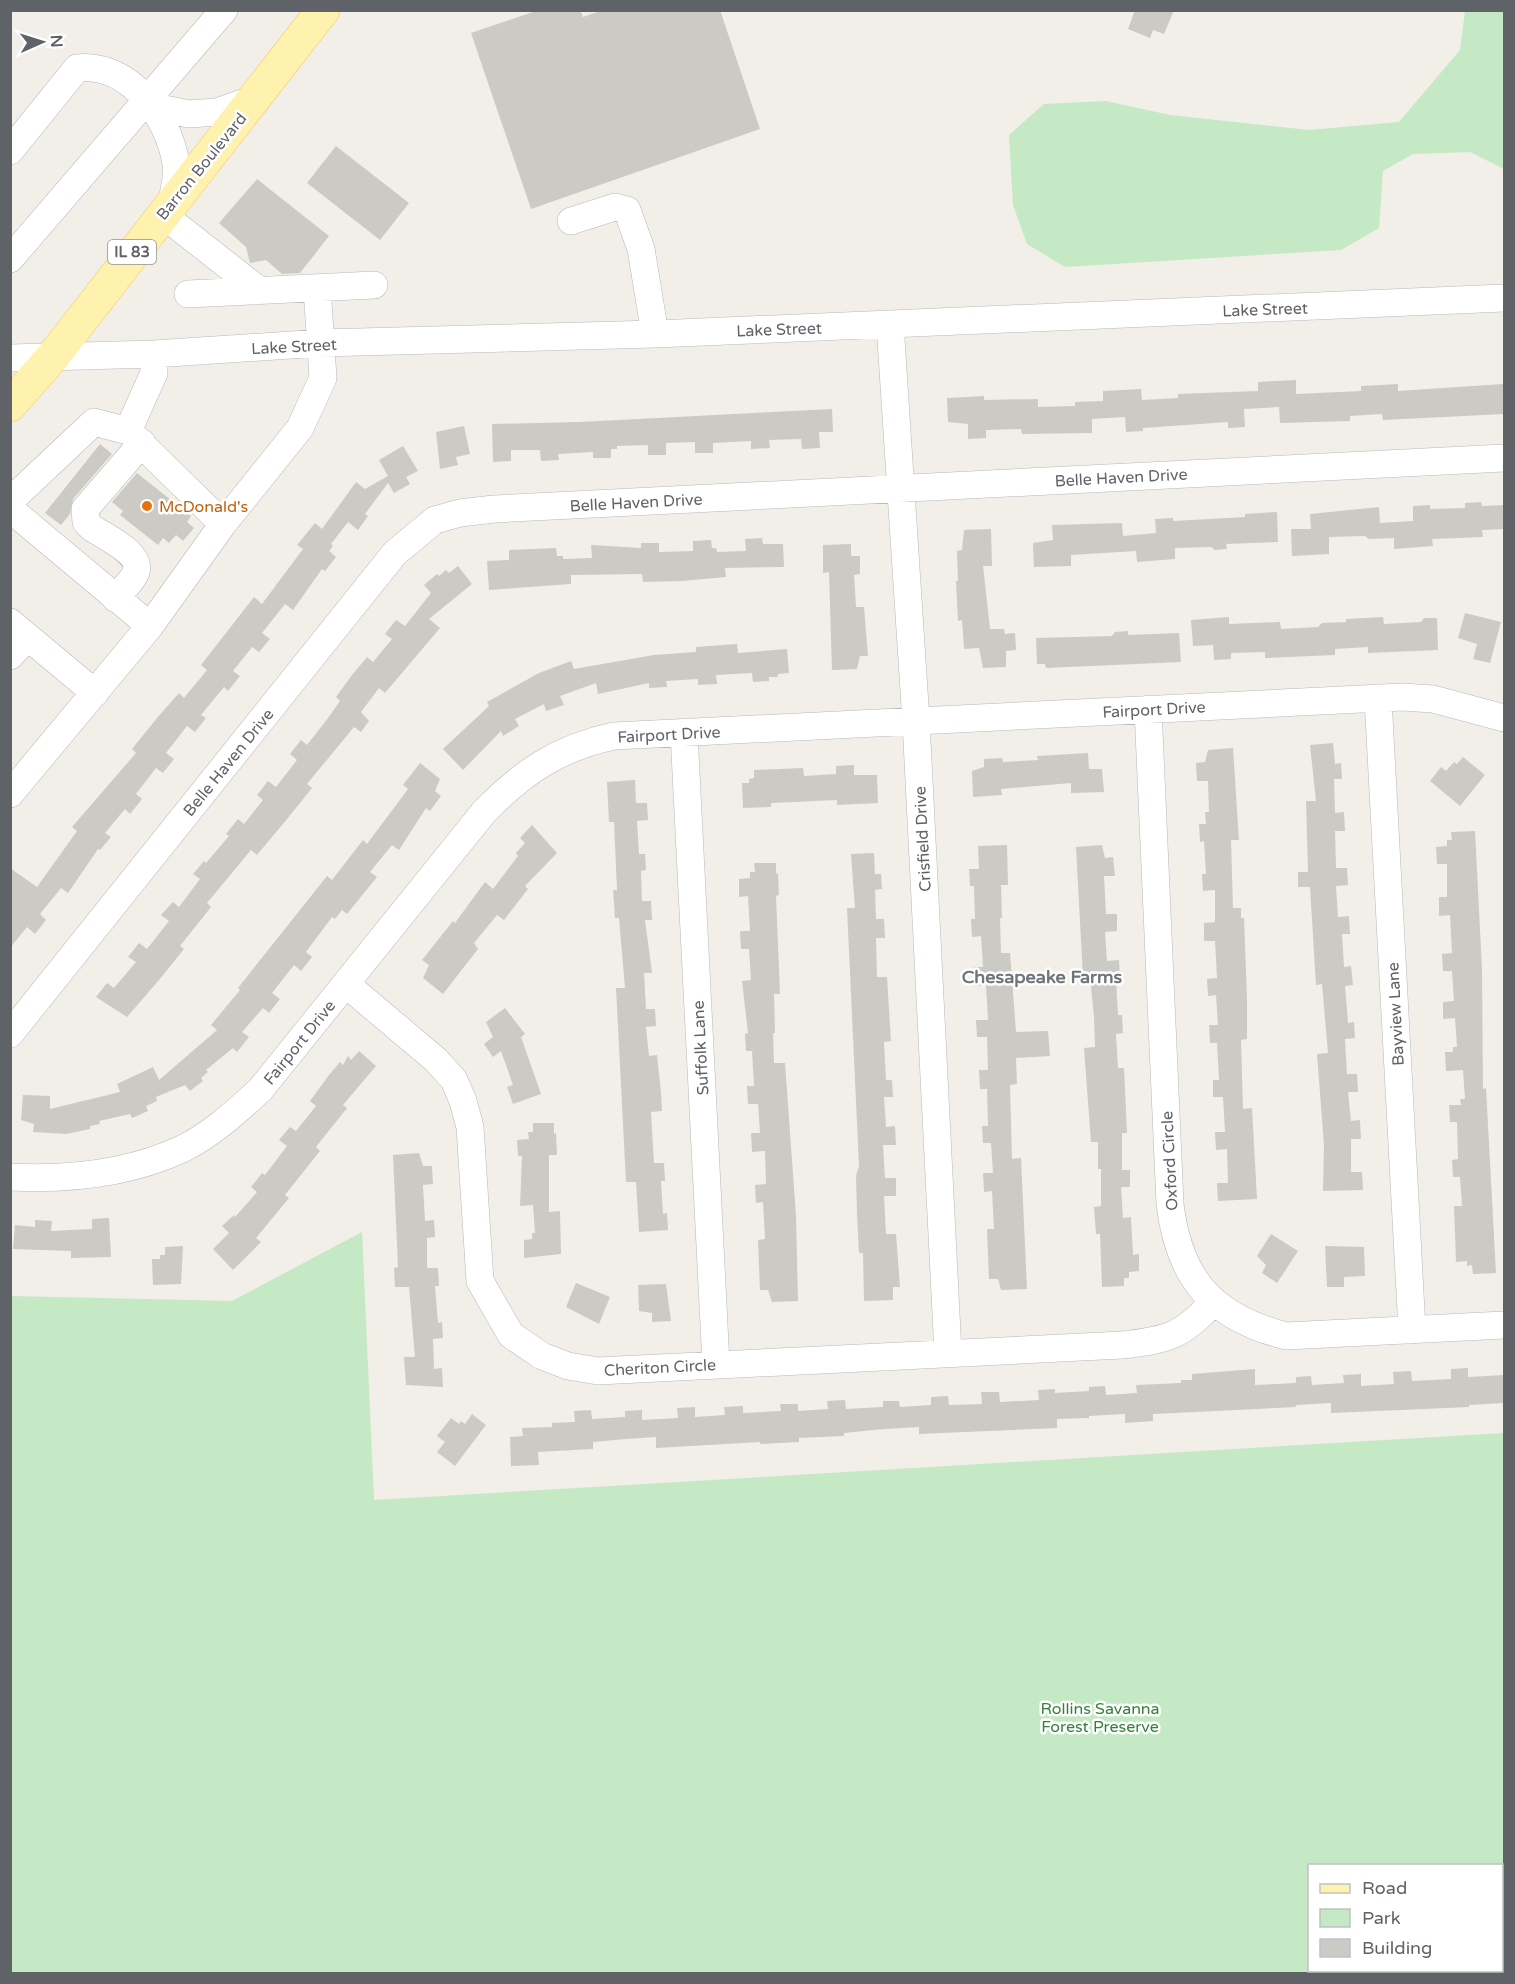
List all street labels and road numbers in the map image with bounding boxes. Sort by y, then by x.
street label: Barron Boulevard [152,109,251,224]
road number: IL 83 [108,240,156,264]
street label: Lake Street [1222,299,1308,321]
street label: Lake Street [736,319,822,341]
street label: Lake Street [251,335,337,359]
street label: Belle Haven Drive [1054,465,1188,491]
street label: Belle Haven Drive [569,490,703,516]
street label: Fairport Drive [1102,697,1206,723]
street label: Belle Haven Drive [179,705,278,821]
street label: Fairport Drive [617,722,721,748]
street label: Crisfield Drive [910,786,936,892]
street label: Bayview Lane [1383,962,1409,1066]
street label: Fairport Drive [260,996,340,1089]
street label: Suffolk Lane [689,1000,713,1096]
street label: Oxford Circle [1157,1111,1183,1211]
street label: Cheriton Circle [603,1355,717,1381]

